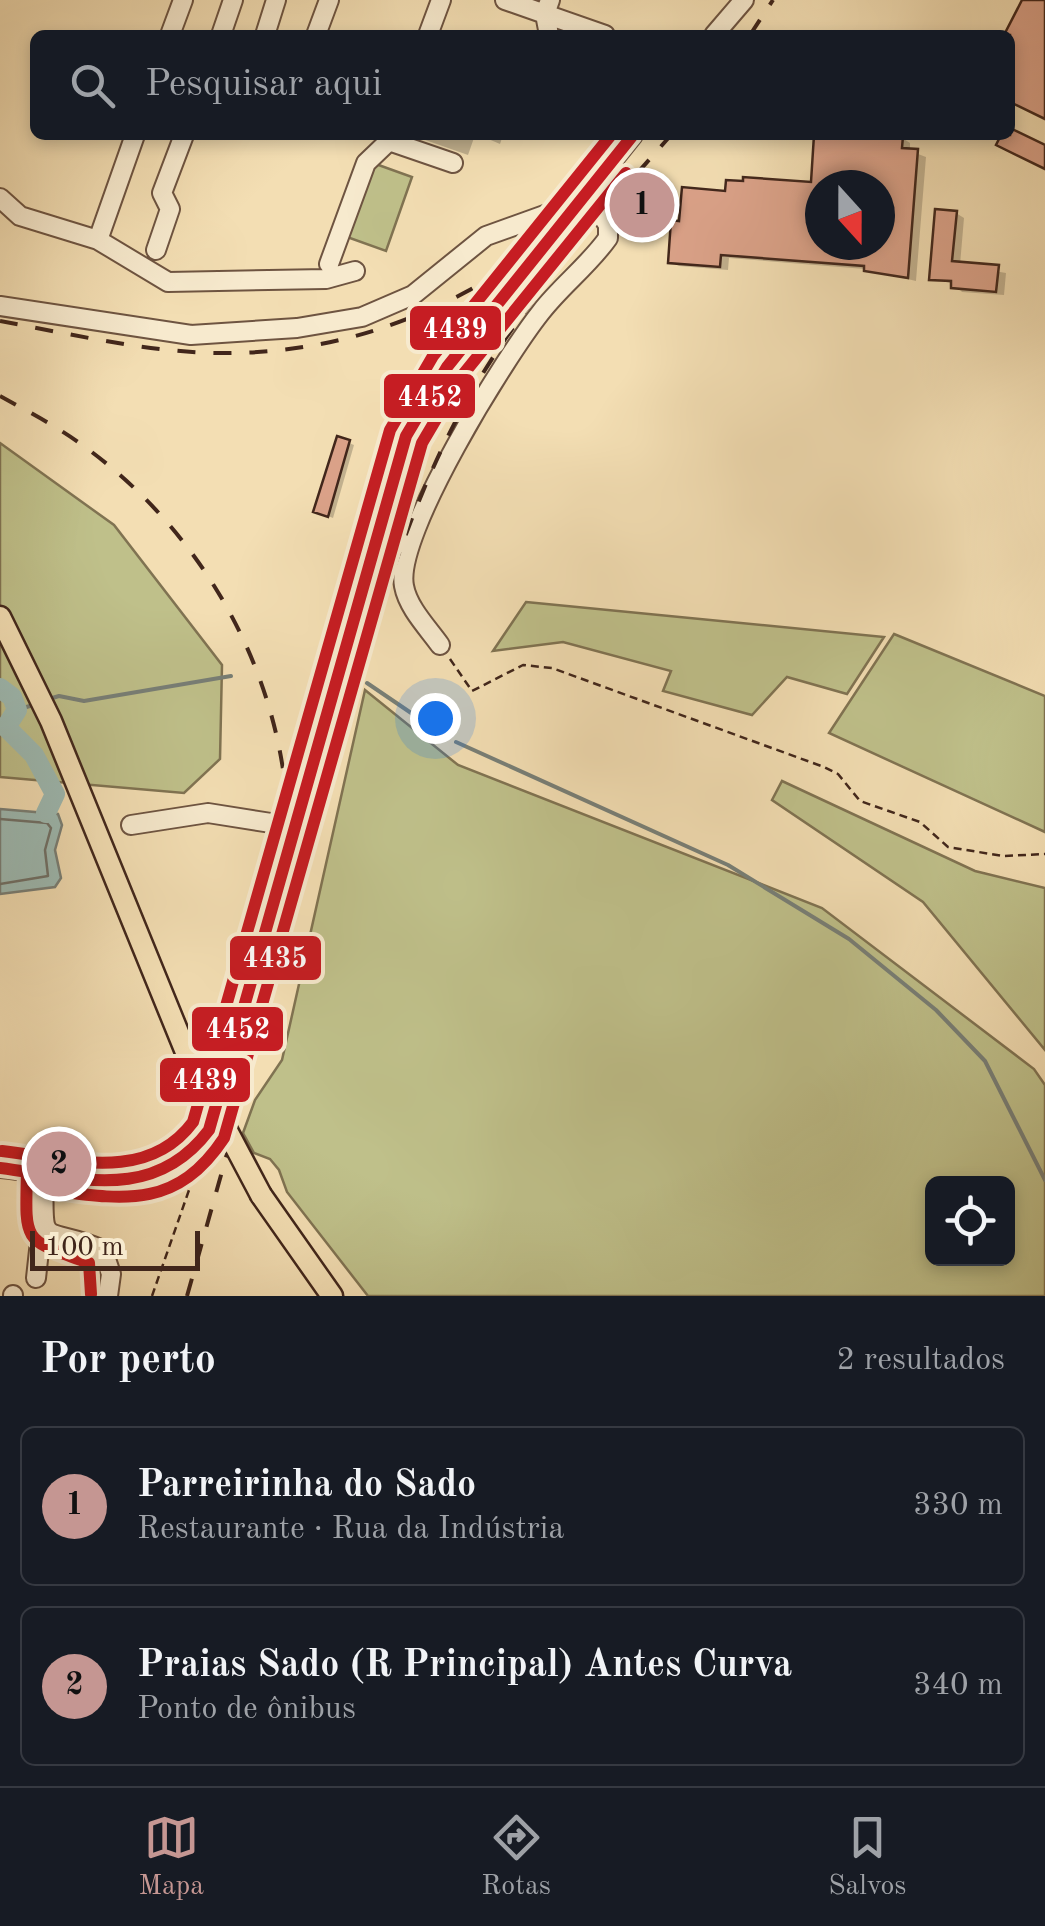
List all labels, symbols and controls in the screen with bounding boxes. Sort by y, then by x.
search box [30,30,1015,140]
icon: search [65,58,120,113]
text: Pesquisar aqui [145,66,382,104]
pin: 1 [610,168,674,242]
north arrow [805,170,895,260]
line badge: 4439 [408,304,503,352]
text: 4439 [423,317,487,345]
line badge: 4452 [382,372,477,420]
text: 4452 [398,385,462,413]
your location [410,693,461,744]
line badge: 4435 [228,934,323,982]
text: 4435 [243,946,307,974]
line badge: 4452 [190,1005,285,1053]
text: 4452 [206,1017,270,1045]
line badge: 4439 [158,1056,252,1104]
text: 4439 [173,1068,237,1096]
pin: 2 [27,1126,92,1202]
map controls [925,1176,1015,1266]
button: locate [925,1176,1015,1266]
scale bar [30,1226,200,1270]
text: 100 m [45,1234,124,1262]
text: Por perto [40,1340,216,1382]
text: 2 resultados [837,1345,1005,1377]
text: Parreirinha do Sado [137,1467,476,1505]
text: 1 [65,1490,84,1522]
text: 330 m [913,1490,1003,1522]
text: Restaurante · Rua da Indústria [137,1514,564,1546]
text: Praias Sado (R Principal) Antes Curva [137,1647,792,1685]
text: 2 [65,1670,84,1702]
text: 340 m [913,1670,1003,1702]
text: Ponto de ônibus [137,1694,356,1726]
tab: Mapa [139,1810,204,1905]
tab: Rotas [481,1810,551,1905]
tab: Salvos [828,1810,906,1905]

